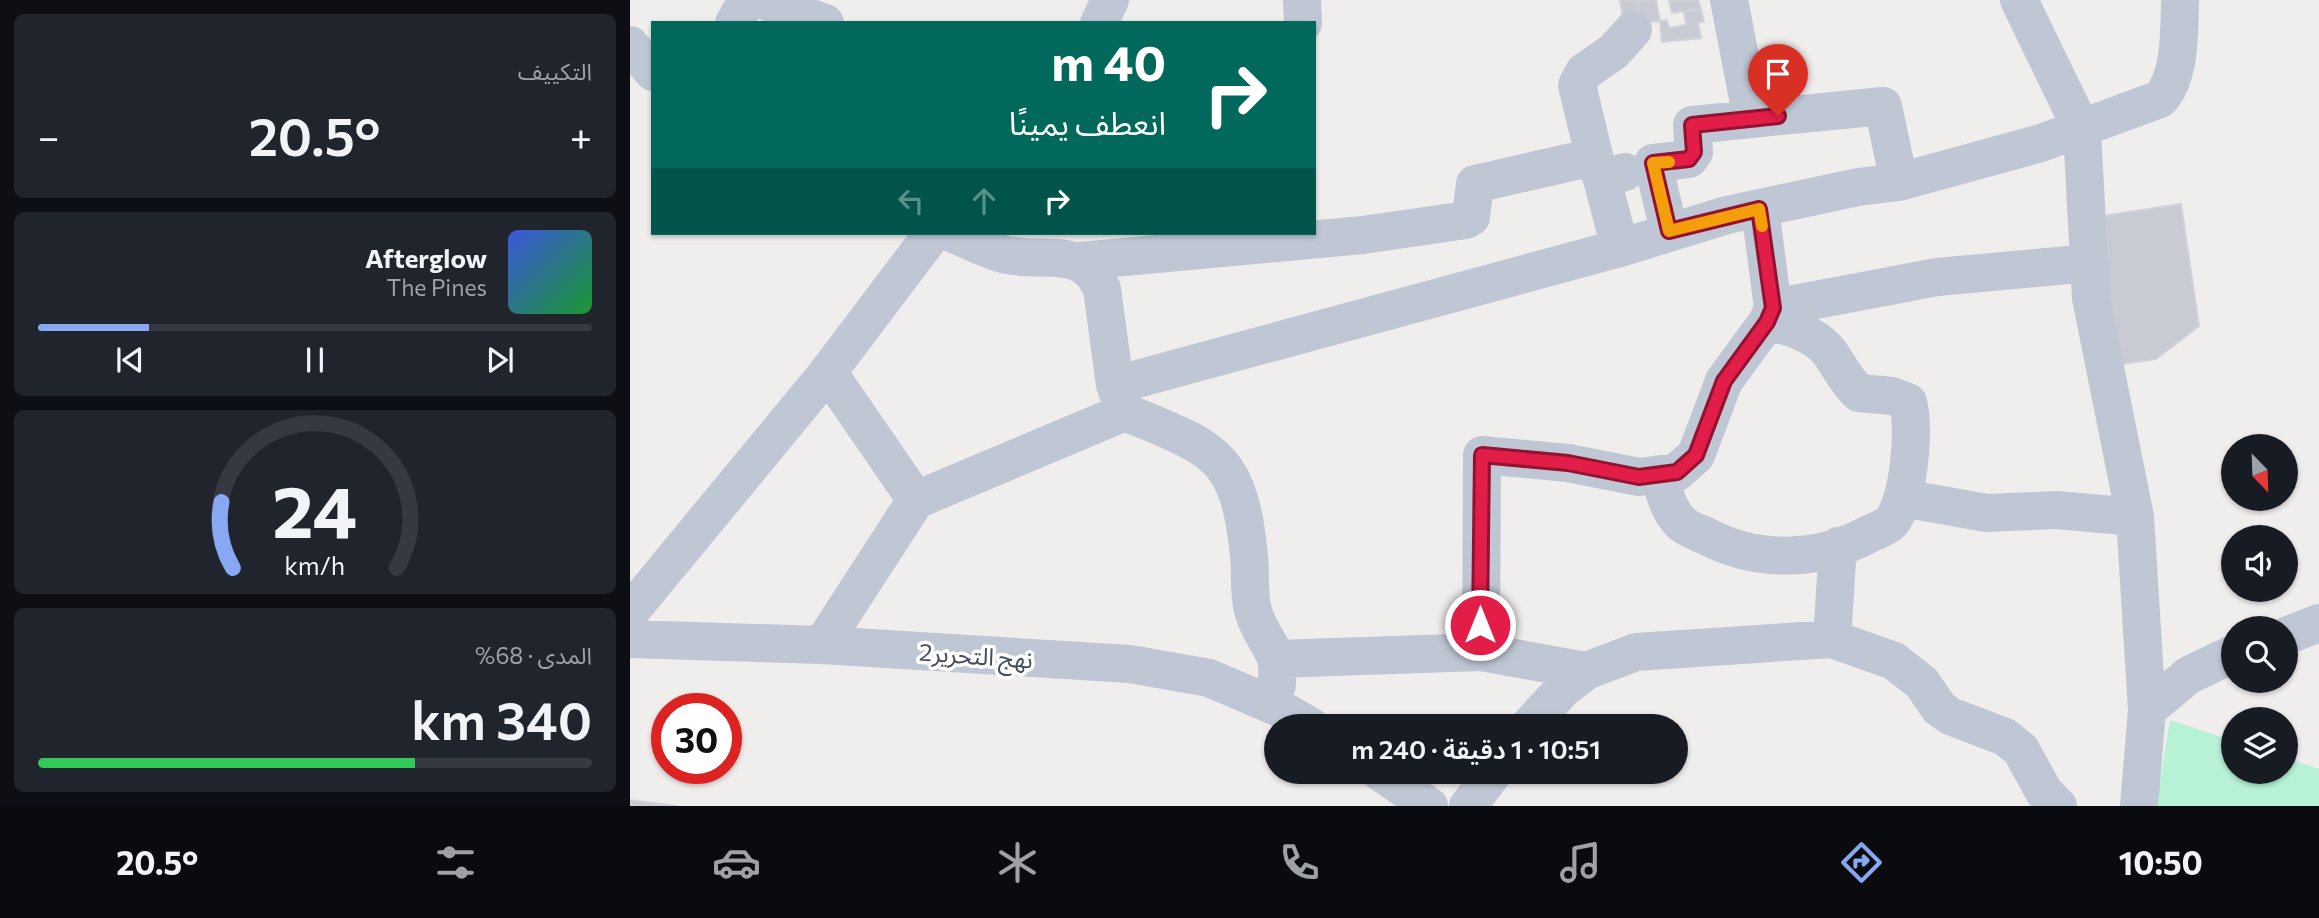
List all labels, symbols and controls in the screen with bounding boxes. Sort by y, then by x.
text: 40 m [1051,31,1166,91]
pin [1748,44,1808,116]
icon: right [1190,49,1281,140]
icon: arrive [1759,55,1797,93]
text: التكييف [518,57,592,85]
text: انعطف يمينًا [1009,102,1166,142]
text: 20.5° [249,103,380,167]
text: − [38,112,60,159]
text: + [570,112,592,159]
icon: left [892,182,930,220]
icon: ahead [965,182,1003,220]
icon: right [1038,182,1076,220]
text: Afterglow [365,242,487,273]
text: The Pines [386,273,487,301]
icon: previous [111,341,149,379]
icon: pause [296,341,334,379]
icon: next [481,341,519,379]
north arrow [2221,434,2298,511]
map controls [2221,434,2298,784]
text: 24 [272,464,358,553]
button: sound [2221,525,2298,602]
text: km/h [285,550,345,580]
position arrow [1443,588,1517,662]
button: search [2221,616,2298,693]
street label: نهج التحرير2 [918,637,1034,677]
text: المدى · 68% [475,641,592,669]
text: 340 km [411,687,592,751]
speed limit sign: 30 [651,693,742,784]
button: layers [2221,707,2298,784]
text: 10:51 · 1 دقيقة · 240 m [1351,733,1601,764]
icon: filters [431,838,480,887]
icon: car [712,838,761,887]
icon: climate [993,838,1042,887]
icon: phone [1275,838,1324,887]
icon: music [1556,838,1605,887]
icon: directions [1837,838,1886,887]
text: 20.5° [116,842,198,882]
text: 10:50 [2119,842,2203,882]

